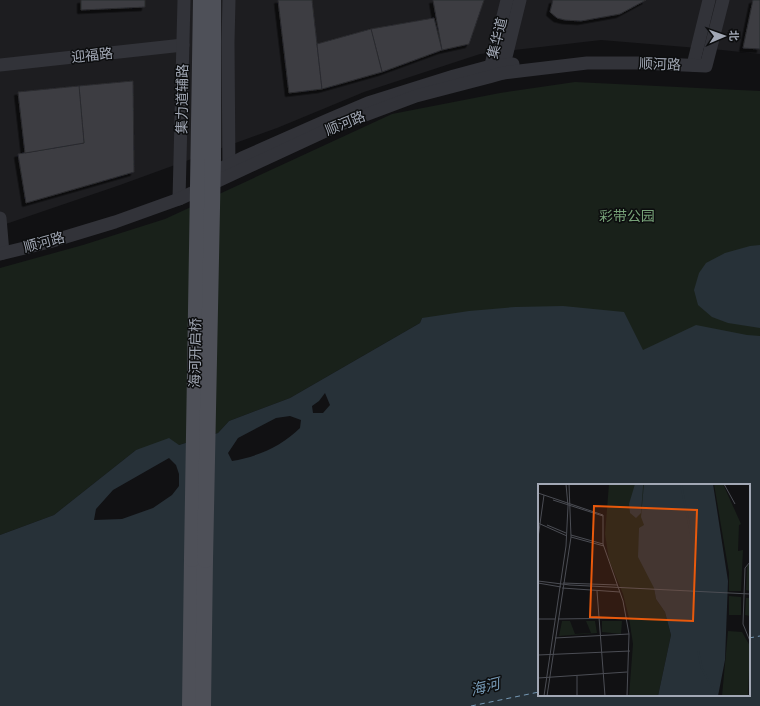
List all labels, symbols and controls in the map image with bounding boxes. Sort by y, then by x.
street label: 集华道 [483,15,511,61]
north arrow [704,16,744,56]
text: 北 [727,30,741,41]
street label: 迎福路 [70,44,114,66]
street label: 顺河路 [639,54,681,74]
street label: 集力道辅路 [172,64,192,134]
street label: 顺河路 [322,107,368,139]
park label: 彩带公园 [599,207,655,225]
street label: 顺河路 [21,228,67,256]
street label: 海河开启桥 [185,318,205,388]
inset map [538,484,750,696]
water label: 海河 [468,674,505,699]

